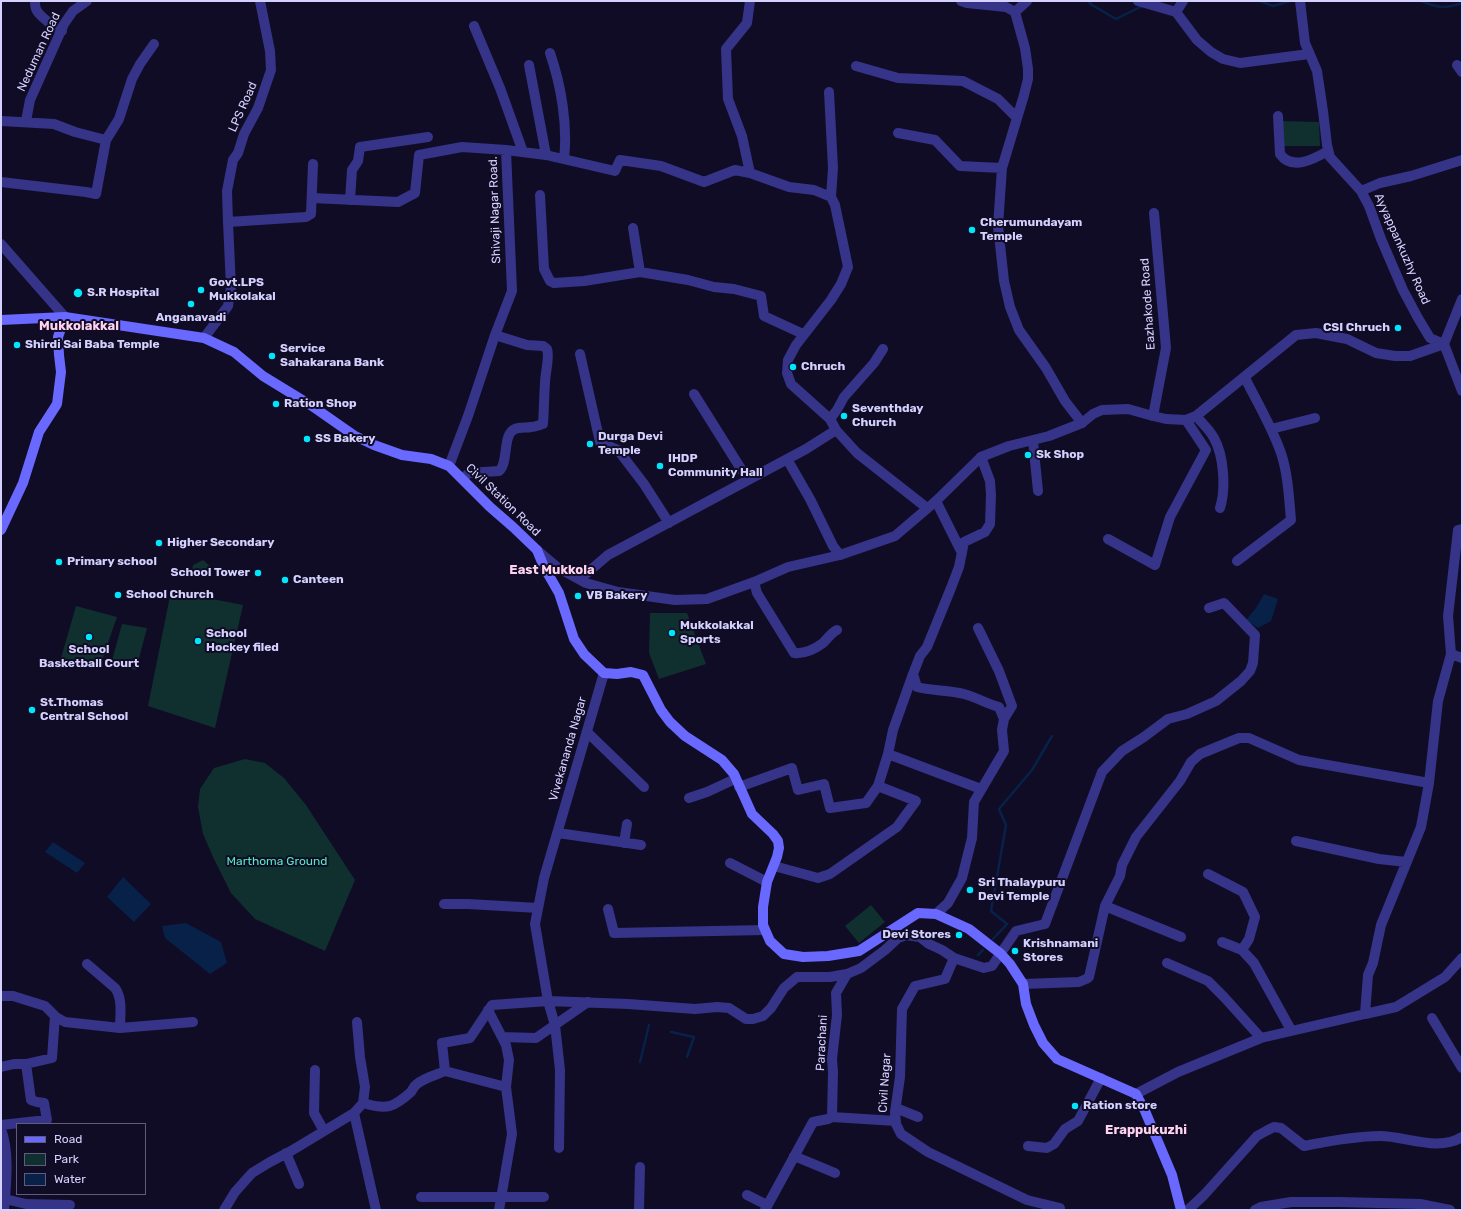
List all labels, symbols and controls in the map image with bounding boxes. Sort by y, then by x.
street label: Neduman Road [14,10,64,94]
street label: LPS Road [226,80,260,134]
street label: Shivaji Nagar Road. [486,156,504,264]
street label: Ayyappankuzhy Road [1371,191,1433,307]
place label: Cherumundayam Temple [980,216,1082,244]
marker: Cherumundayam Temple [967,225,977,235]
street label: Eazhakode Road [1138,258,1158,350]
place label: Govt.LPS Mukkolakal [209,276,276,304]
marker: Govt.LPS Mukkolakal [196,285,206,295]
place label: S.R Hospital [87,286,159,300]
marker: S.R Hospital [72,287,84,299]
marker: Anganavadi [186,299,196,309]
place label: Anganavadi [156,311,226,325]
district label: Mukkolakkal [39,318,119,334]
place label: CSI Chruch [1323,321,1390,335]
marker: CSI Chruch [1393,323,1403,333]
place label: Shirdi Sai Baba Temple [25,338,160,352]
marker: Shirdi Sai Baba Temple [12,340,22,350]
place label: Service Sahakarana Bank [280,342,384,370]
marker: Service Sahakarana Bank [267,351,277,361]
place label: Chruch [801,360,845,374]
marker: Chruch [788,362,798,372]
place label: Ration Shop [284,397,357,411]
marker: Ration Shop [271,399,281,409]
place label: Seventhday Church [852,402,924,430]
marker: Seventhday Church [839,411,849,421]
place label: Durga Devi Temple [598,430,663,458]
place label: SS Bakery [315,432,375,446]
marker: SS Bakery [302,434,312,444]
marker: Durga Devi Temple [585,439,595,449]
place label: Sk Shop [1036,448,1084,462]
marker: Sk Shop [1023,450,1033,460]
place label: IHDP Community Hall [668,452,763,480]
street label: Civil Station Road [463,461,543,539]
marker: IHDP Community Hall [655,461,665,471]
place label: Higher Secondary [167,536,274,550]
marker: Higher Secondary [154,538,164,548]
place label: Primary school [67,555,157,569]
marker: Primary school [54,557,64,567]
district label: East Mukkola [509,562,595,578]
place label: School Tower [170,566,250,580]
marker: School Tower [253,568,263,578]
place label: Canteen [293,573,344,587]
marker: Canteen [280,575,290,585]
place label: School Church [126,588,214,602]
place label: VB Bakery [586,589,647,603]
marker: School Church [113,590,123,600]
marker: VB Bakery [573,591,583,601]
place label: Mukkolakkal Sports [680,619,754,647]
place label: School Hockey filed [206,627,279,655]
marker: Mukkolakkal Sports [667,628,677,638]
marker: School Basketball Court [84,632,94,642]
marker: School Hockey filed [193,636,203,646]
place label: School Basketball Court [39,643,139,671]
street label: Vivekananda Nagar [546,695,590,803]
place label: St.Thomas Central School [40,696,128,724]
marker: St.Thomas Central School [27,705,37,715]
park label: Marthoma Ground [227,855,327,869]
place label: Sri Thalaypuru Devi Temple [978,876,1066,904]
marker: Sri Thalaypuru Devi Temple [965,885,975,895]
place label: Devi Stores [882,928,951,942]
marker: Devi Stores [954,930,964,940]
place label: Krishnamani Stores [1023,937,1098,965]
marker: Krishnamani Stores [1010,946,1020,956]
street label: Parachani [813,1015,831,1071]
street label: Civil Nagar [876,1053,894,1113]
place label: Ration store [1083,1099,1157,1113]
marker: Ration store [1070,1101,1080,1111]
district label: Erappukuzhi [1105,1122,1187,1138]
legend [16,1123,146,1195]
text: Road [54,1132,82,1146]
text: Park [54,1152,79,1166]
text: Water [54,1172,86,1186]

